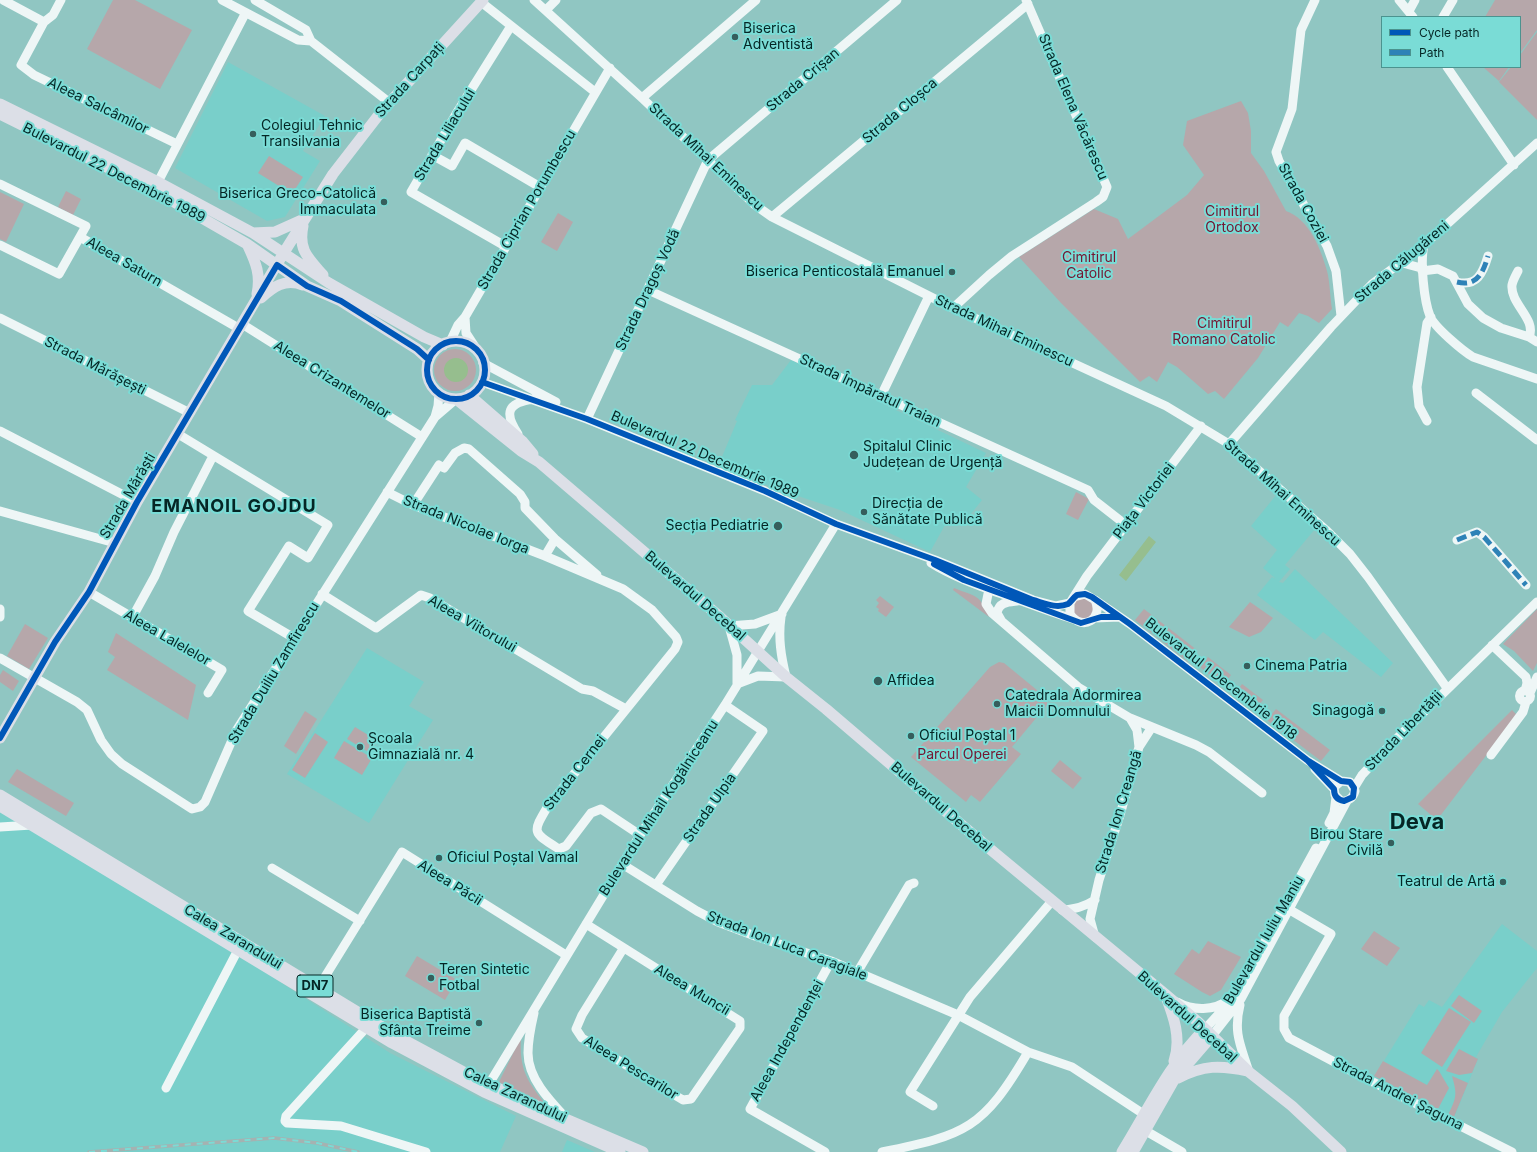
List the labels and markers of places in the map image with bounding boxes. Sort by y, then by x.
place label: Biserica Adventistă [743,21,813,54]
marker: Biserica Adventistă [730,32,740,42]
place label: Colegiul Tehnic Transilvania [261,118,363,150]
marker: Colegiul Tehnic Transilvania [248,129,258,139]
place label: Biserica Greco-Catolică Immaculata [219,186,376,218]
marker: Biserica Greco-Catolică Immaculata [379,197,389,207]
place label: Biserica Penticostală Emanuel [746,264,944,280]
marker: Biserica Penticostală Emanuel [947,267,957,277]
place label: Spitalul Clinic Județean de Urgență [863,439,1002,472]
marker: Spitalul Clinic Județean de Urgență [848,449,860,461]
place label: Direcția de Sănătate Publică [872,496,983,528]
marker: Direcția de Sănătate Publică [859,507,869,517]
place label: Secția Pediatrie [666,518,769,534]
marker: Secția Pediatrie [772,520,784,532]
place label: Cinema Patria [1255,658,1347,674]
marker: Cinema Patria [1242,661,1252,671]
place label: Affidea [887,673,935,689]
marker: Affidea [872,675,884,687]
place label: Catedrala Adormirea Maicii Domnului [1005,688,1142,720]
marker: Catedrala Adormirea Maicii Domnului [992,699,1002,709]
place label: Sinagogă [1312,703,1374,719]
marker: Sinagogă [1377,706,1387,716]
place label: Oficiul Poștal 1 [919,728,1015,744]
place label: Școala Gimnazială nr. 4 [368,731,474,764]
marker: Oficiul Poștal 1 [906,731,916,741]
marker: Școala Gimnazială nr. 4 [355,742,365,752]
place label: Birou Stare Civilă [1310,827,1383,860]
marker: Birou Stare Civilă [1386,838,1396,848]
place label: Oficiul Poștal Vamal [447,850,578,866]
marker: Oficiul Poștal Vamal [434,853,444,863]
place label: Teatrul de Artă [1397,874,1495,890]
marker: Teatrul de Artă [1498,877,1508,887]
place label: Teren Sintetic Fotbal [439,962,530,994]
marker: Teren Sintetic Fotbal [426,973,436,983]
place label: Biserica Baptistă Sfânta Treime [361,1007,471,1040]
marker: Biserica Baptistă Sfânta Treime [474,1018,484,1028]

